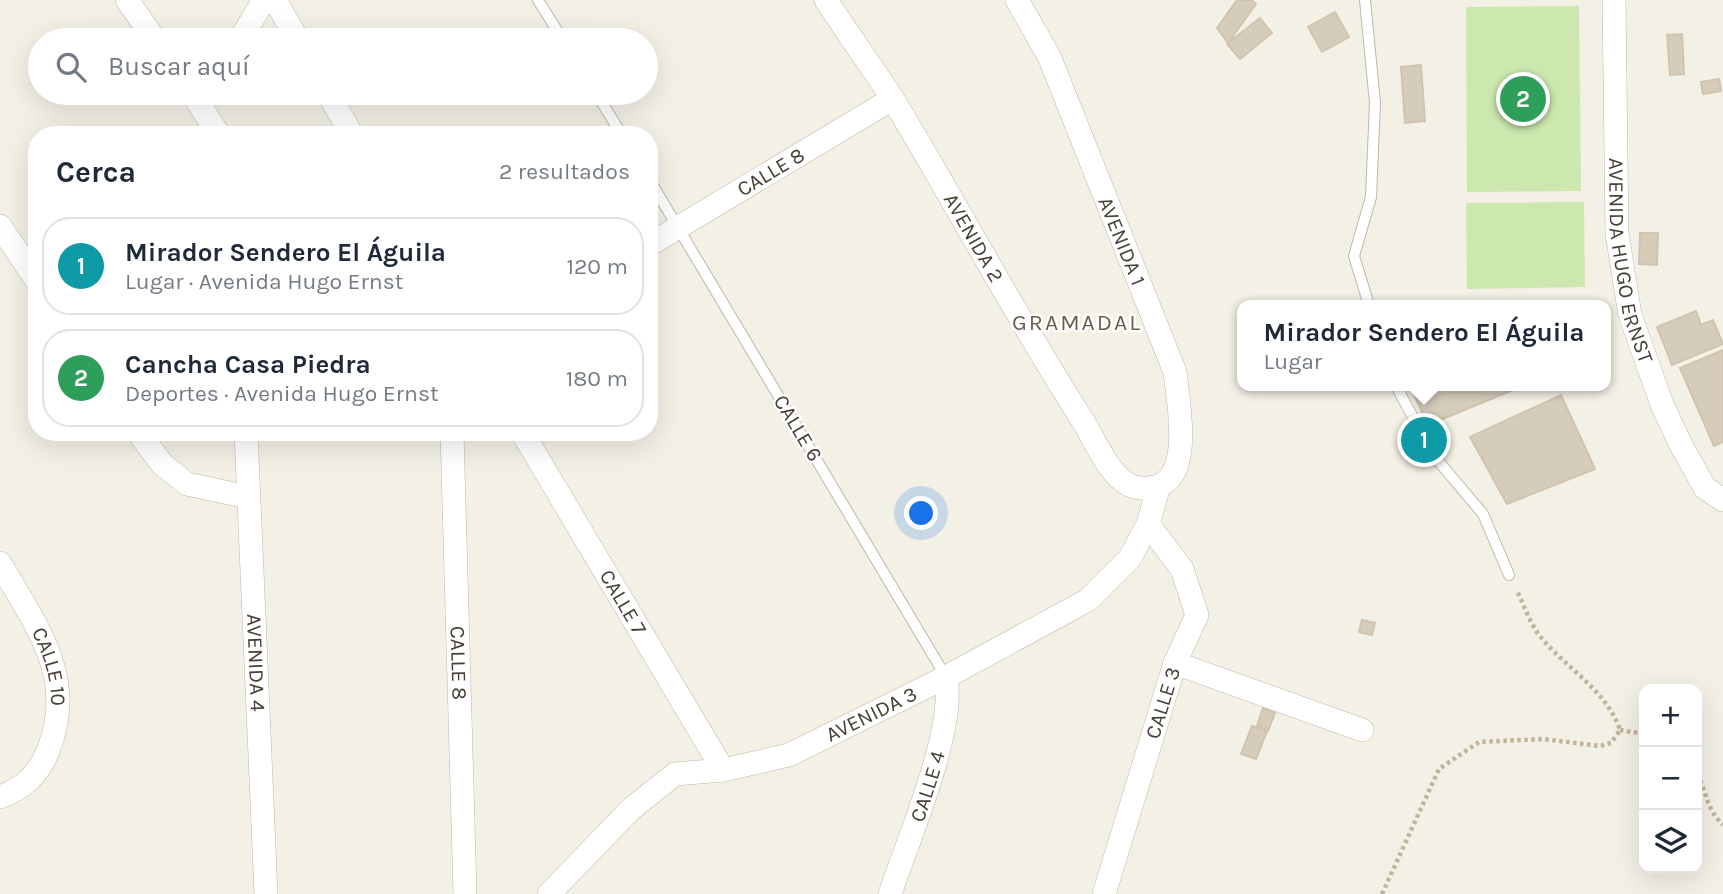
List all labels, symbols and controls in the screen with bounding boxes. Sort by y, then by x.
search box [28,28,658,105]
icon: search [52,48,90,86]
text: Buscar aquí [108,51,250,82]
pin: 2 [1500,73,1546,125]
street label: CALLE 8 [733,142,809,201]
text: Cerca [56,154,136,190]
text: 2 resultados [499,158,630,185]
street label: AVENIDA HUGO ERNST [1604,158,1658,367]
street label: AVENIDA 2 [939,189,1009,286]
street label: AVENIDA 1 [1093,193,1151,289]
text: Mirador Sendero El Águila [125,237,446,268]
text: 1 [77,253,85,280]
text: 120 m [566,253,628,280]
text: Lugar · Avenida Hugo Ernst [125,268,403,295]
popup [1237,300,1611,391]
district label: GRAMADAL [1012,309,1142,336]
text: Mirador Sendero El Águila [1263,317,1585,348]
text: Lugar [1263,348,1322,375]
text: Cancha Casa Piedra [125,349,371,380]
text: 2 [74,365,88,392]
text: 180 m [566,365,628,392]
text: Deportes · Avenida Hugo Ernst [125,380,439,407]
street label: CALLE 6 [769,390,827,466]
pin: 1 [1401,414,1447,466]
your location [904,496,938,530]
street label: CALLE 7 [595,565,652,639]
street label: AVENIDA 4 [242,613,270,713]
street label: CALLE 10 [27,623,70,706]
street label: CALLE 8 [445,625,472,700]
street label: CALLE 3 [1140,664,1185,742]
street label: AVENIDA 3 [822,681,921,747]
map controls [1639,684,1702,873]
button: + [1639,684,1702,747]
button: − [1639,747,1702,810]
street label: CALLE 4 [905,748,950,825]
button: layers [1639,810,1702,873]

